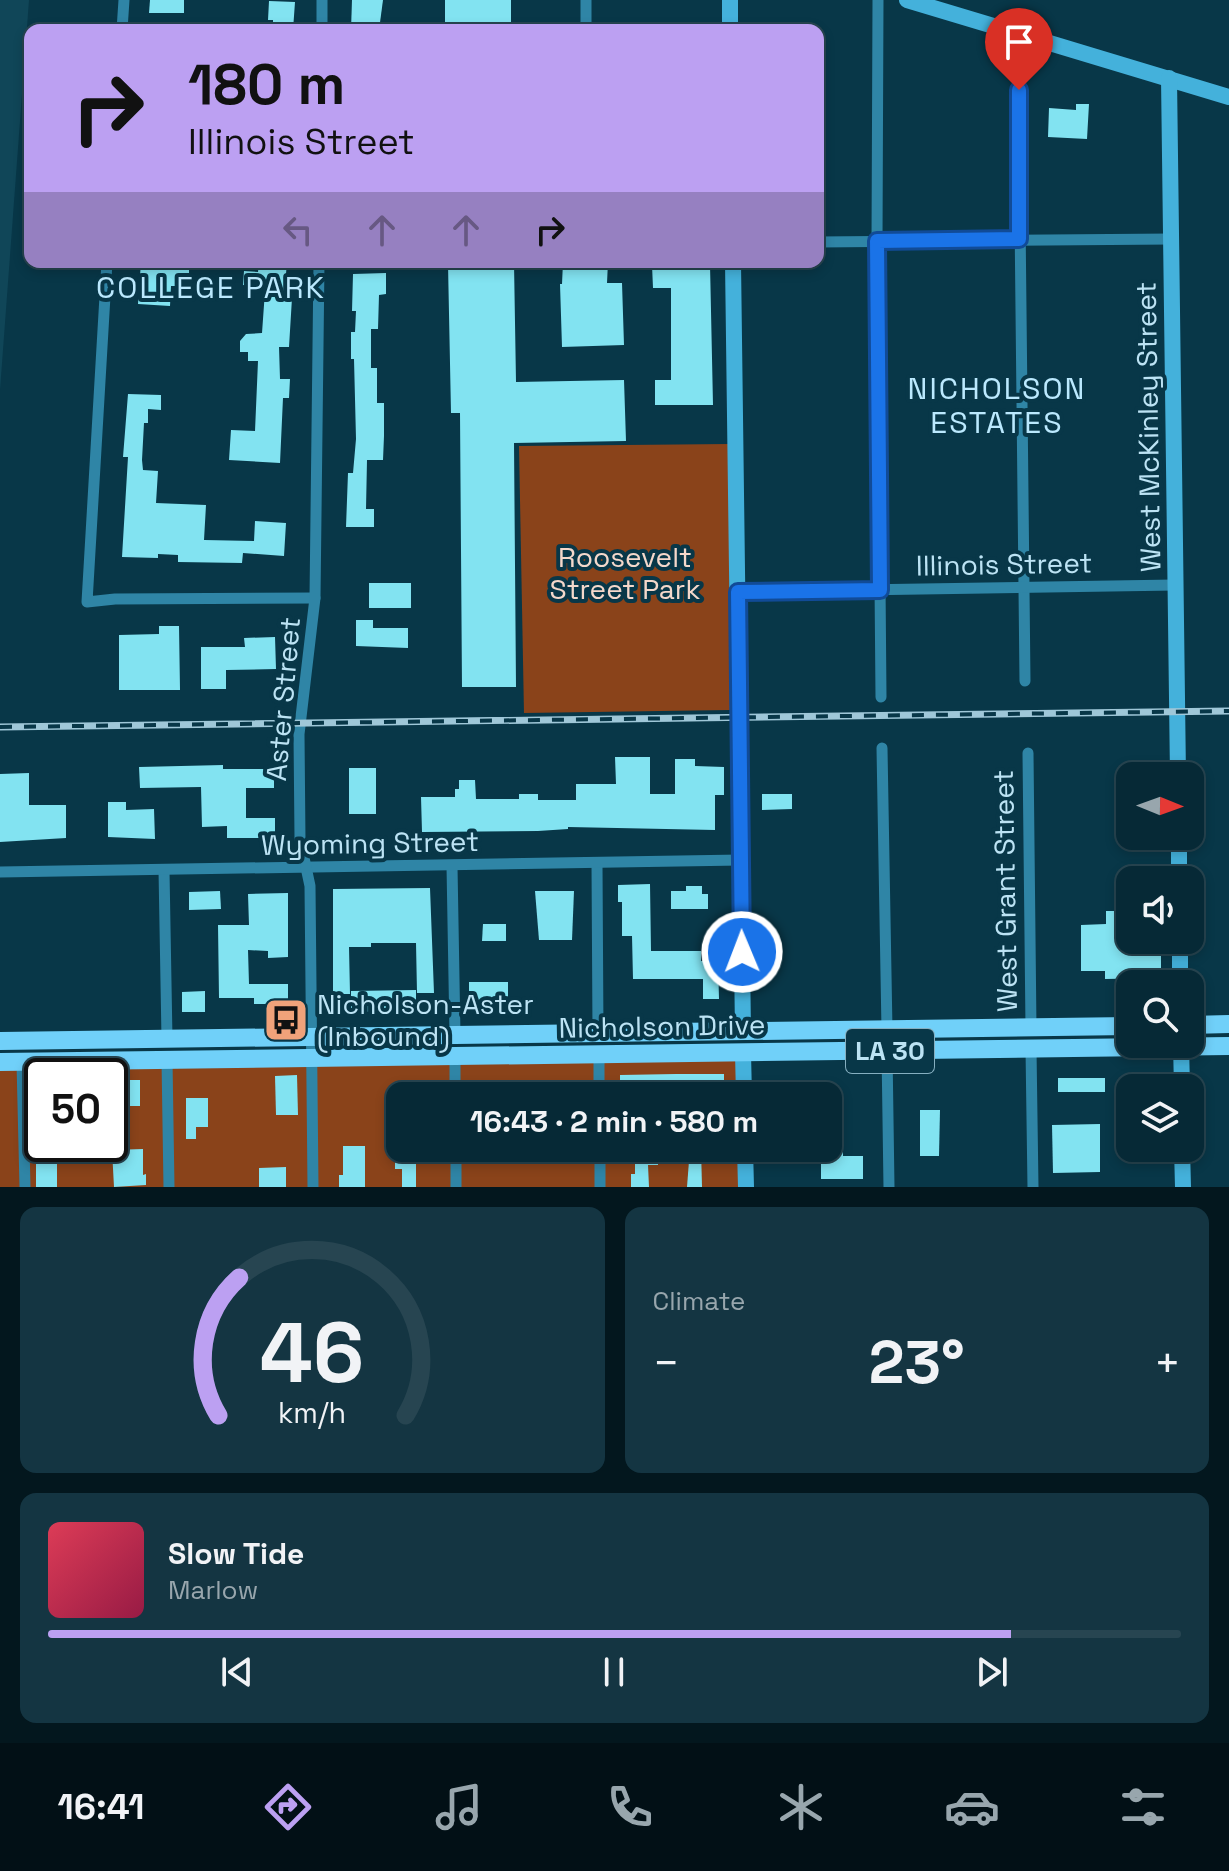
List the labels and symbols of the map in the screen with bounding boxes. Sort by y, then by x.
pin [985,8,1053,90]
district label: COLLEGE PARK [96,268,326,307]
street label: West McKinley Street [1127,281,1169,573]
district label: NICHOLSON ESTATES [907,369,1087,442]
park label: Roosevelt Street Park [549,539,701,607]
street label: Illinois Street [916,544,1092,584]
street label: Aster Street [258,616,308,782]
north arrow [1116,762,1204,850]
street label: West Grant Street [985,770,1025,1012]
street label: Wyoming Street [261,823,479,863]
position arrow [700,910,784,994]
place label: Nicholson-Aster (Inbound) [317,986,534,1054]
bus stop icon: Nicholson-Aster (Inbound) [262,996,310,1044]
street label: Nicholson Drive [558,1006,766,1046]
road number: LA 30 [846,1029,934,1073]
speed limit sign: 50 [24,1058,128,1162]

